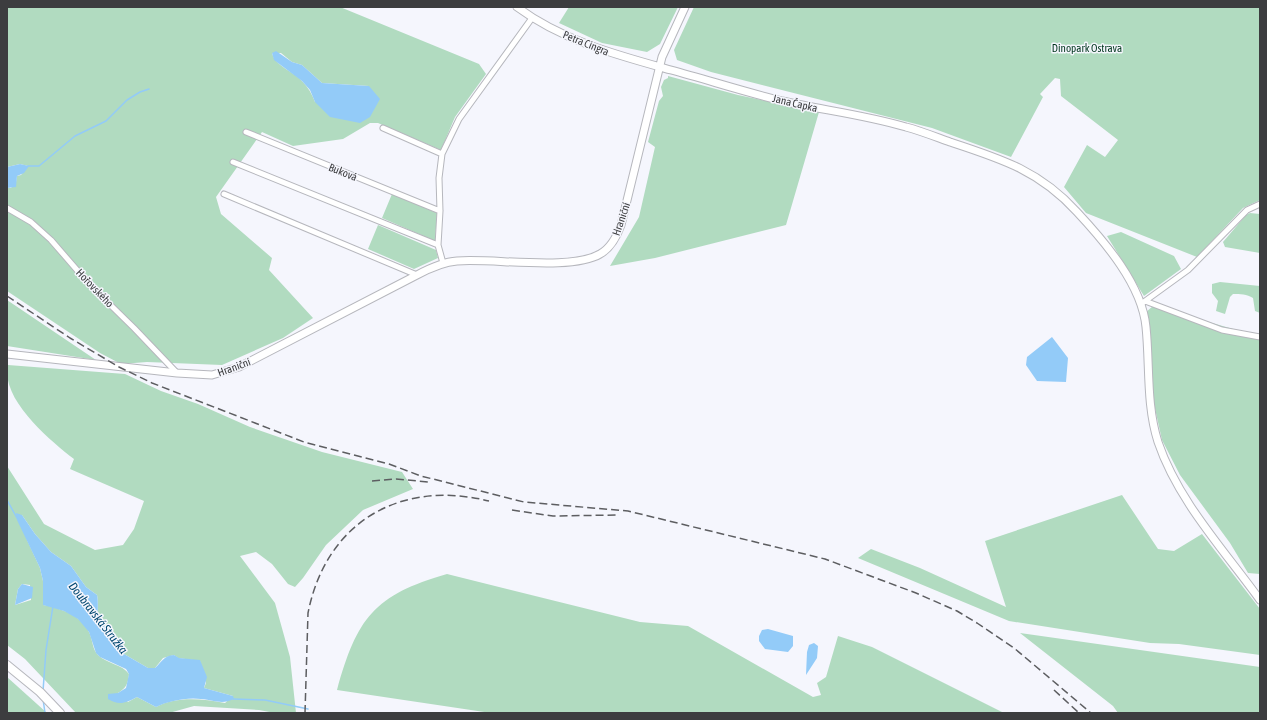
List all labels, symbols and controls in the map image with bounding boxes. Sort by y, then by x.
street label: Petra Cingra [561,28,611,58]
park label: Dinopark Ostrava [1052,42,1122,54]
street label: Jana Čapka [771,92,819,114]
street label: Buková [327,161,359,183]
street label: Hraniční [610,200,632,237]
street label: Hořovského [74,266,116,310]
street label: Hraniční [216,355,253,379]
water label: Doubravská Stružka [66,579,130,657]

